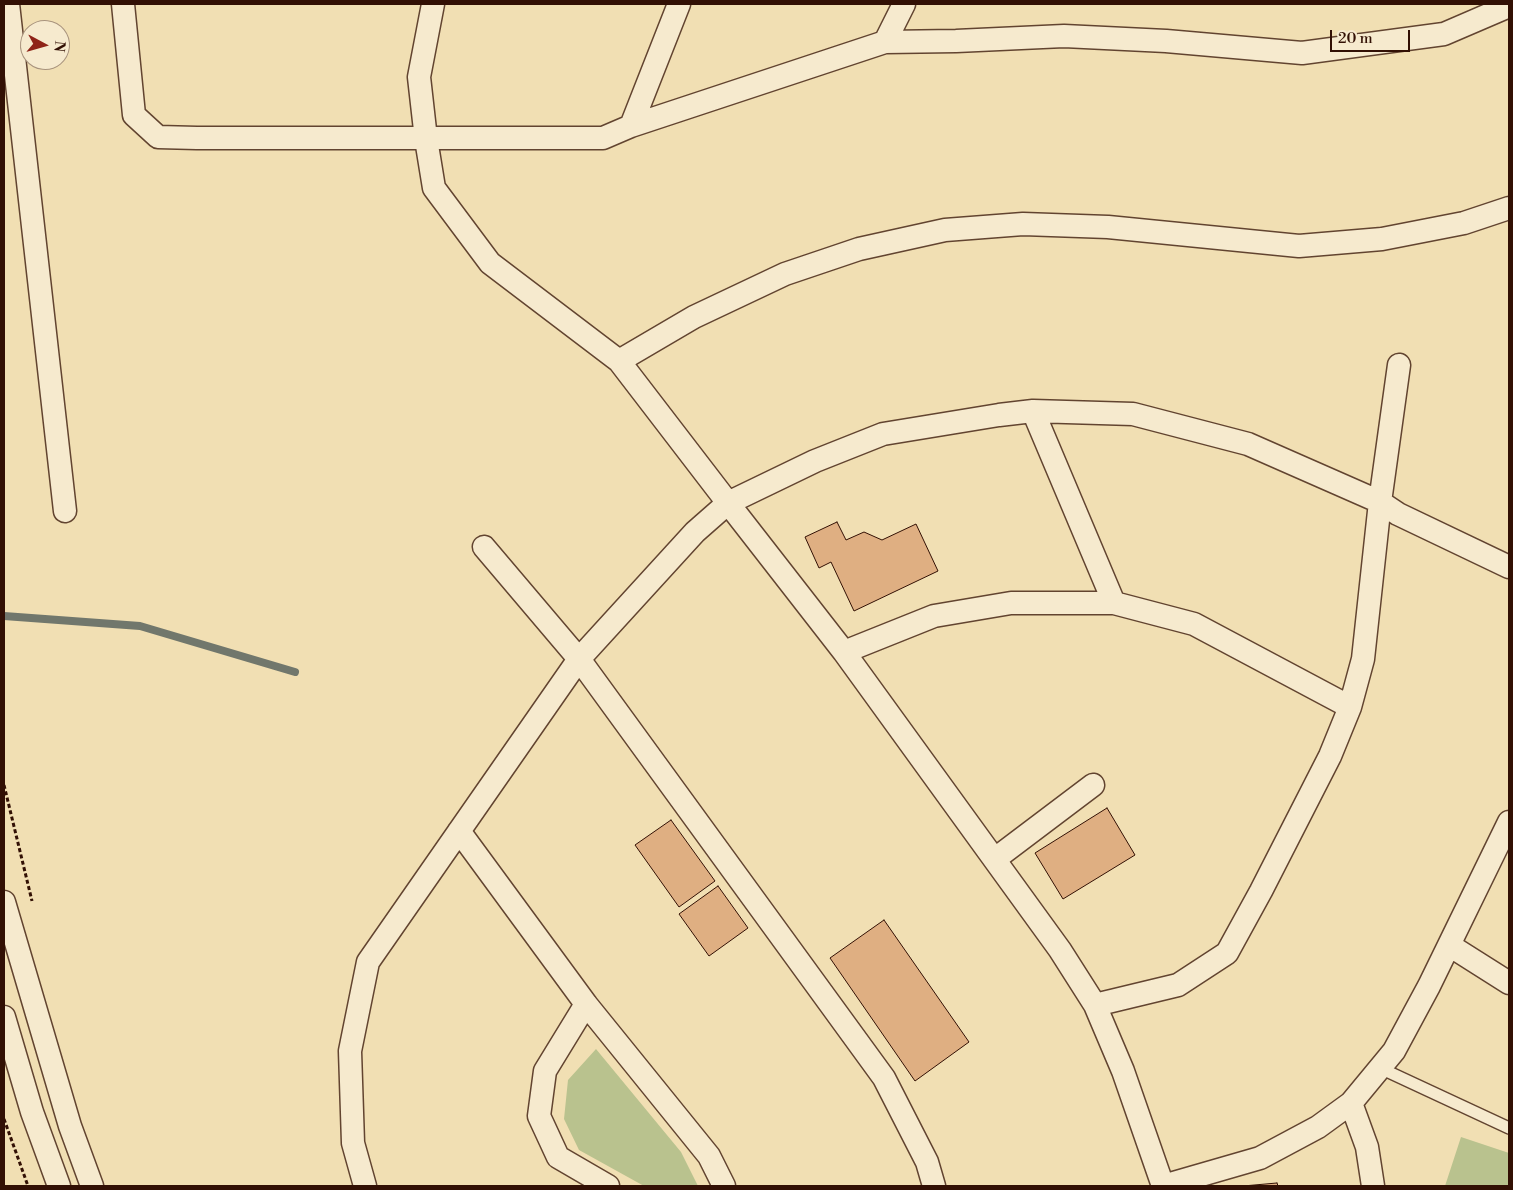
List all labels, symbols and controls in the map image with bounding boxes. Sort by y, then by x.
north arrow [20,20,70,70]
scale bar [1333,20,1413,52]
text: 20 m [1338,29,1373,48]
text: N [49,40,68,53]

